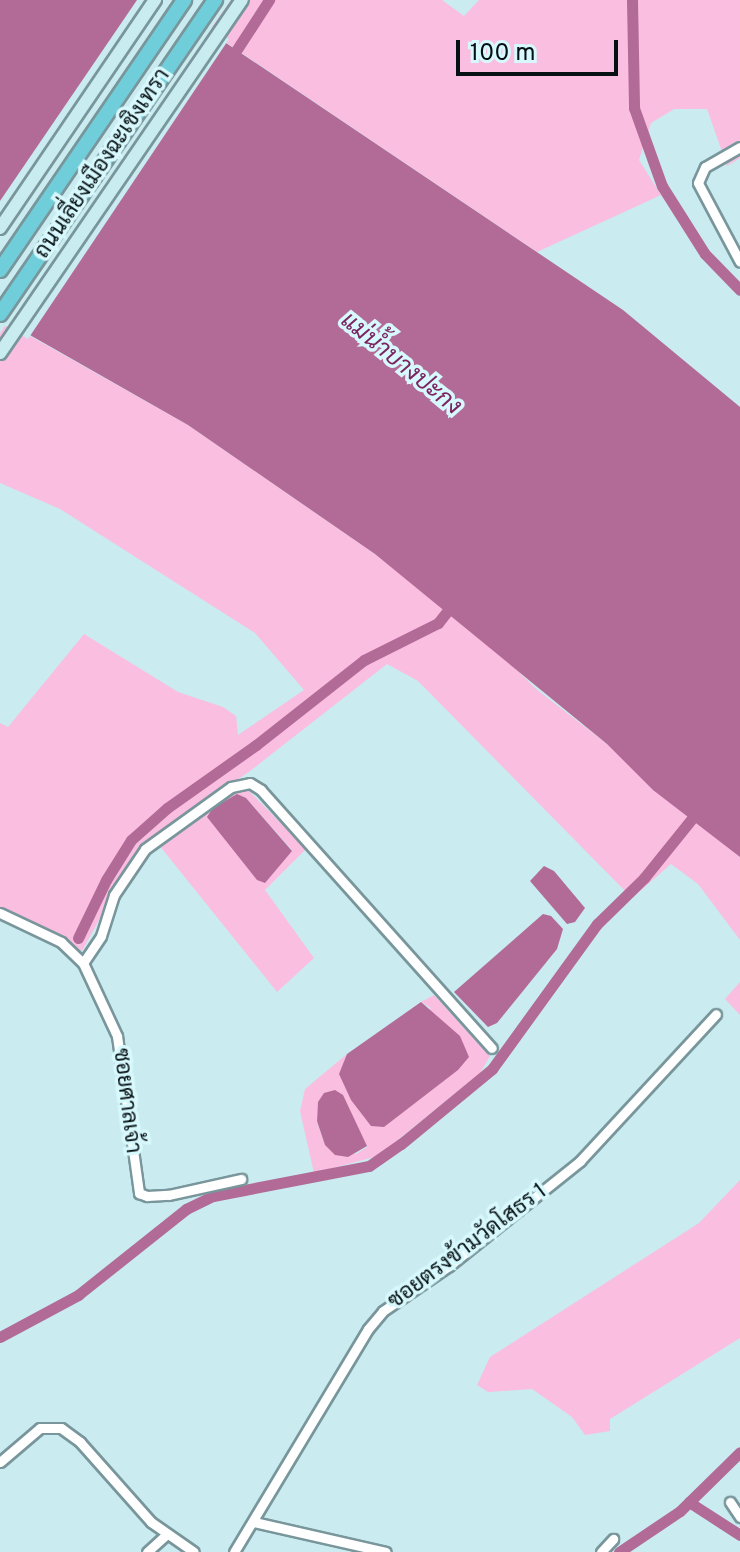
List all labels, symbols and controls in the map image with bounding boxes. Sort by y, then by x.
scale bar [460,24,622,74]
text: 100 m [470,39,536,69]
street label: ถนนเลี่ยงเมืองฉะเชิงเทรา [30,64,176,264]
water label: แม่น้ำบางปะกง [334,308,466,422]
street label: ซอยศาลเจ้า [106,1047,146,1155]
street label: ซอยตรงข้ามวัดโสธร 1 [384,1179,552,1315]

